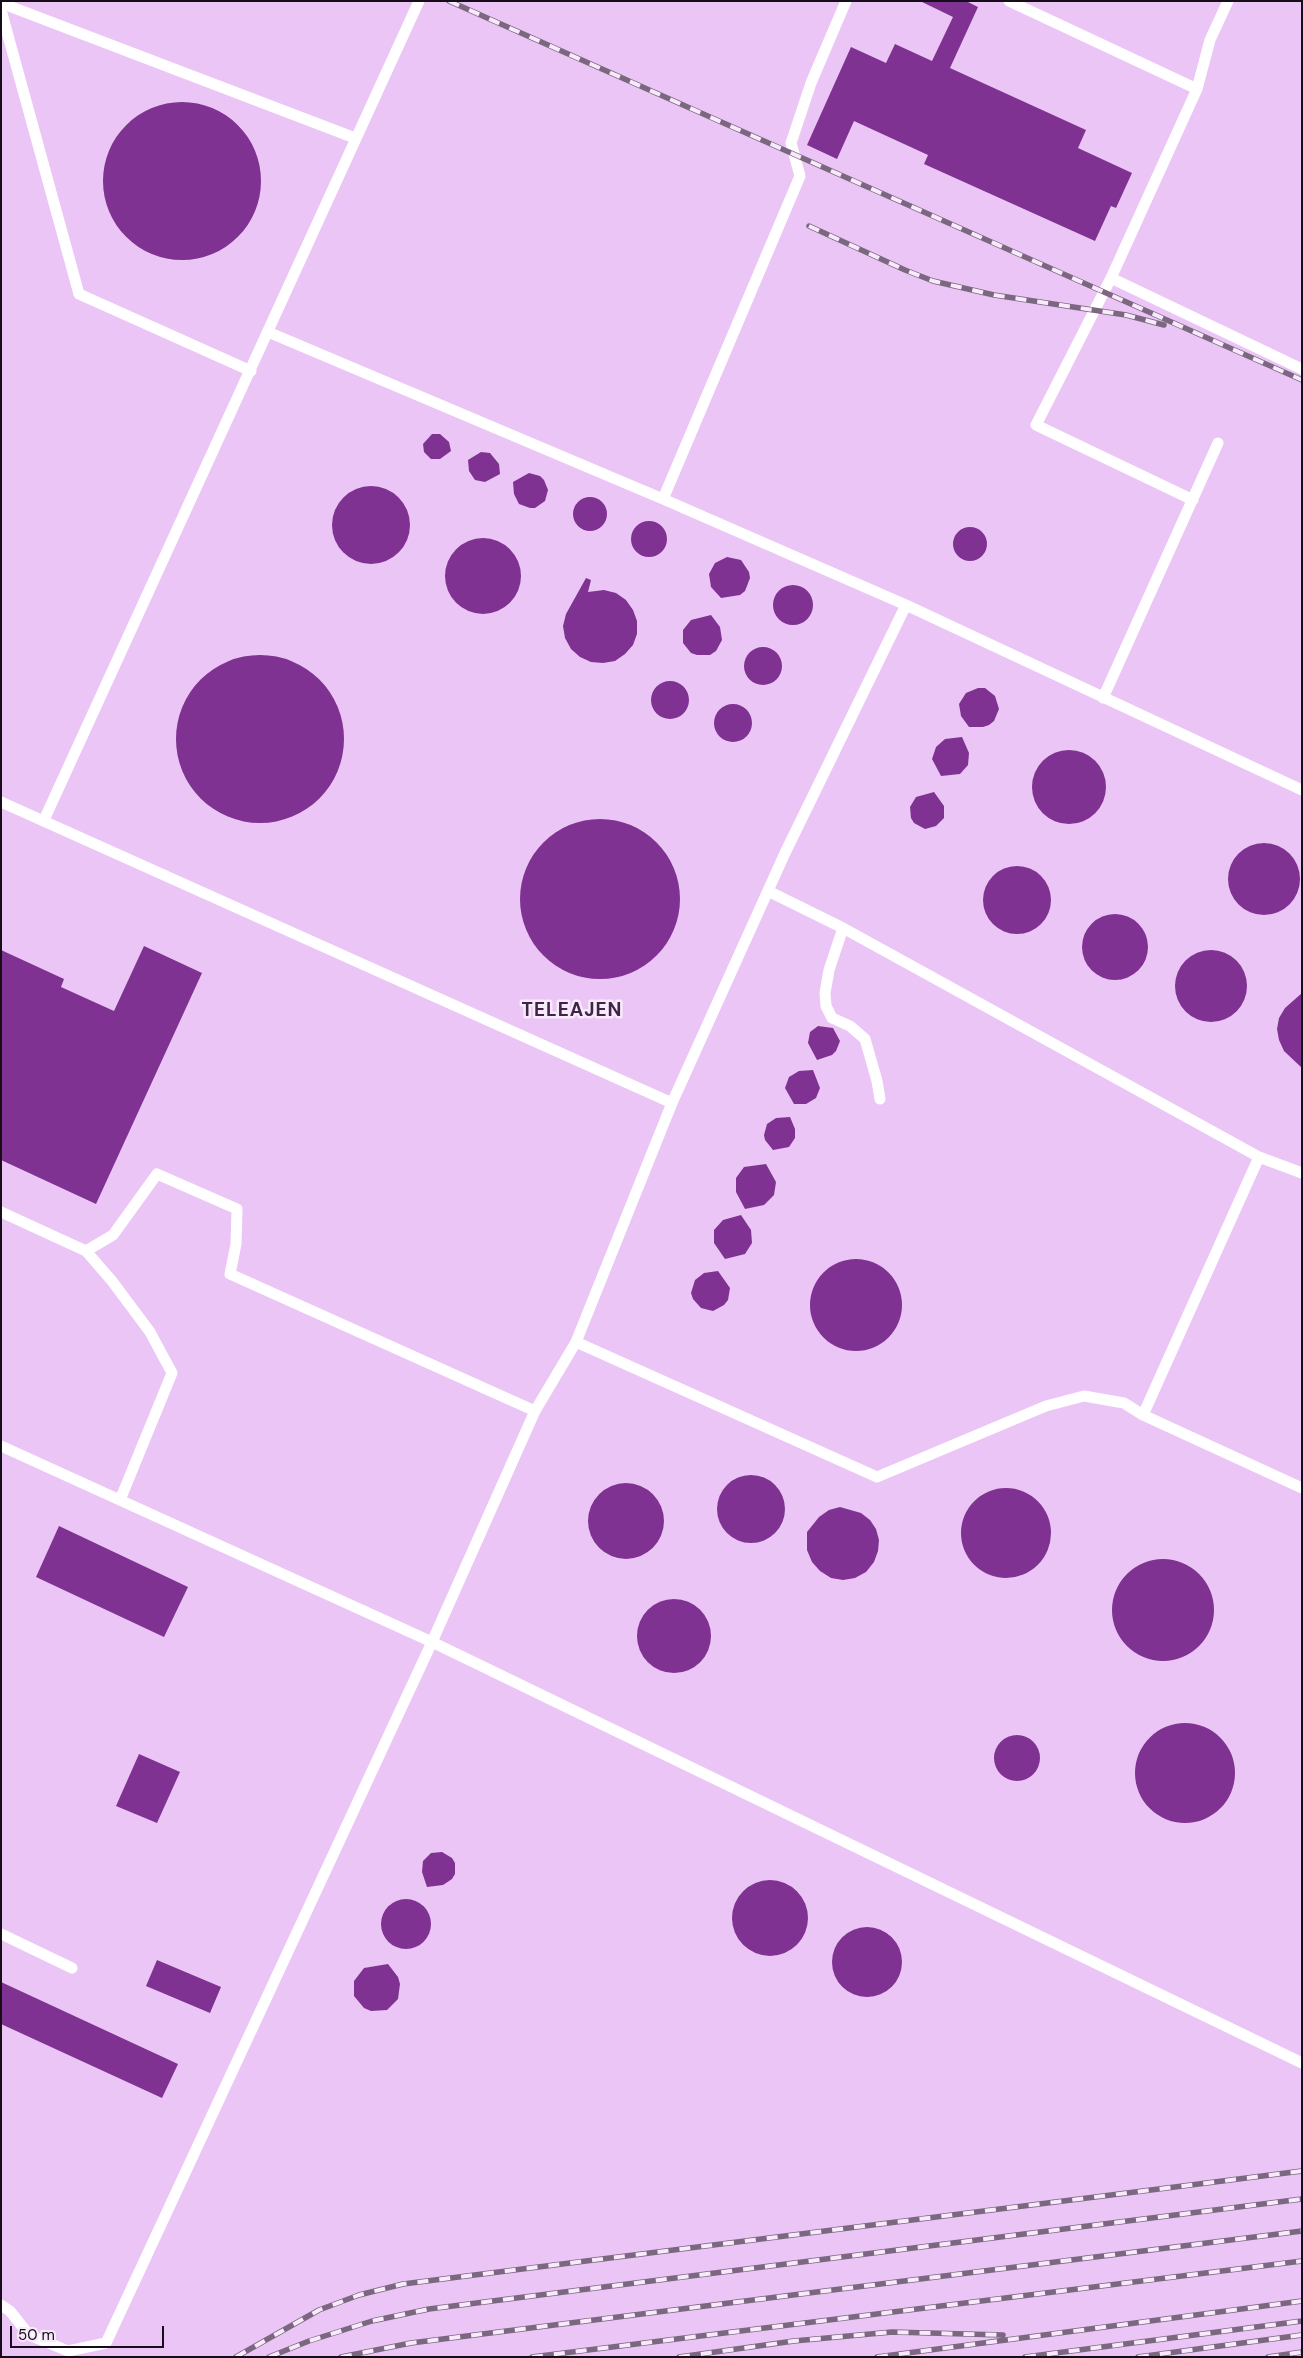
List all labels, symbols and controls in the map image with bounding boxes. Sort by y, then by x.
district label: TELEAJEN [521,1000,623,1022]
scale bar [12,2316,166,2348]
text: 50 m [18,2325,55,2345]

